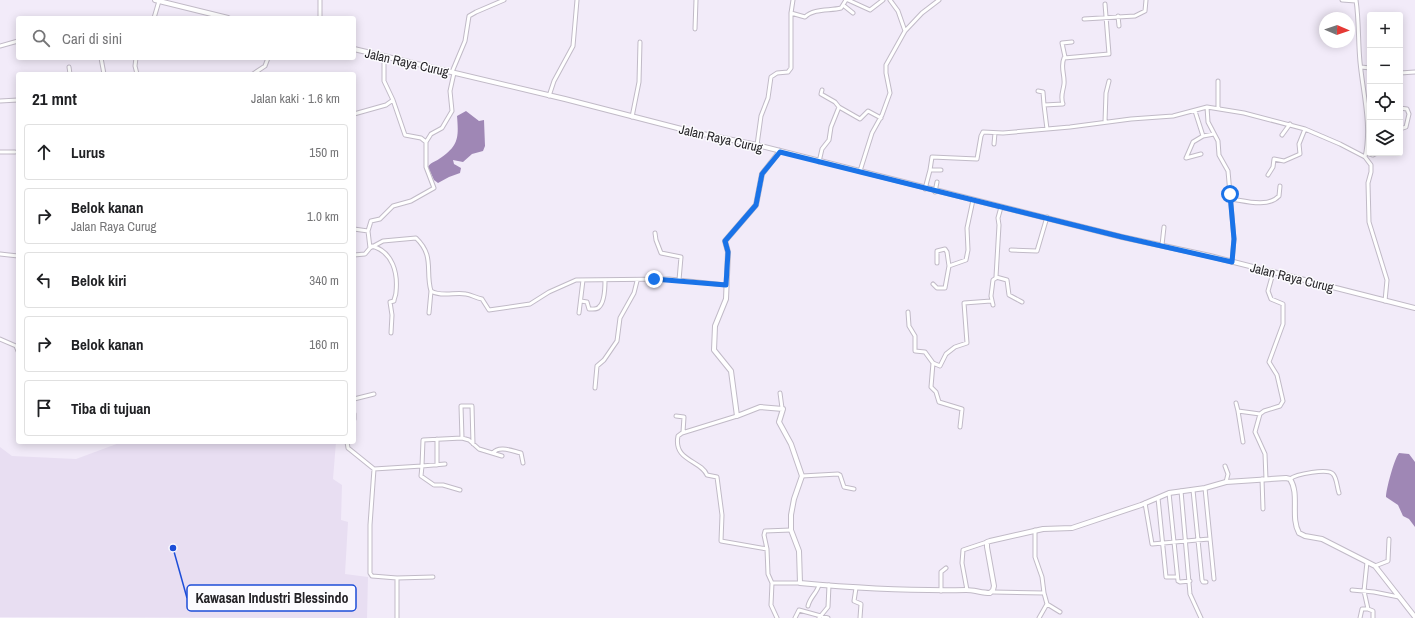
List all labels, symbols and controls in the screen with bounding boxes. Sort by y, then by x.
north arrow [1319,12,1355,48]
map controls [1367,12,1403,156]
button: + [1367,12,1403,48]
search box [16,16,356,60]
icon: search [30,27,52,49]
text: Cari di sini [62,28,122,49]
street label: Jalan Raya Curug [363,45,450,80]
button: − [1367,48,1403,84]
button: locate [1367,84,1403,120]
text: 21 mnt [32,87,77,110]
text: Jalan kaki · 1.6 km [251,90,340,107]
button: layers [1367,120,1403,156]
street label: Jalan Raya Curug [677,121,764,156]
icon: ahead [33,141,55,163]
text: Lurus [71,142,105,163]
text: 150 m [309,144,339,161]
route start [1221,185,1239,203]
text: Belok kanan [71,197,143,218]
icon: right [33,205,55,227]
text: 1.0 km [307,208,339,225]
text: Jalan Raya Curug [71,218,156,235]
street label: Jalan Raya Curug [1248,259,1335,296]
icon: left [33,269,55,291]
text: Belok kiri [71,270,126,291]
route end [645,270,663,288]
text: 340 m [309,272,339,289]
icon: right [33,333,55,355]
text: Belok kanan [71,334,143,355]
text: 160 m [309,336,339,353]
icon: arrive [33,397,55,419]
text: Tiba di tujuan [71,398,151,419]
callout: Kawasan Industri Blessindo [187,585,356,611]
text: Kawasan Industri Blessindo [195,589,349,607]

